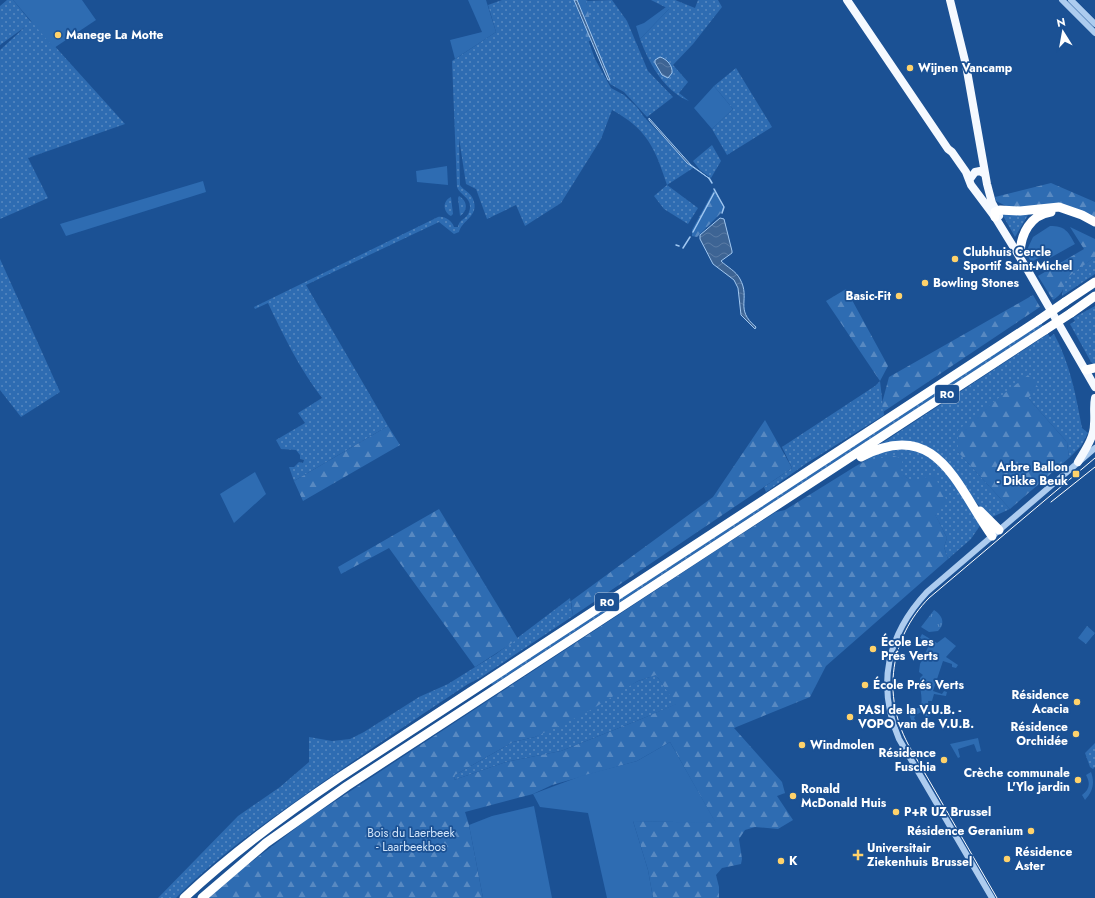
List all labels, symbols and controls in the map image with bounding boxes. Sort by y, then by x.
north arrow [1043,12,1083,52]
text: N [1055,13,1067,31]
place label: Manege La Motte [66,26,164,44]
marker: Manege La Motte [53,30,63,40]
place label: Wijnen Vancamp [918,59,1013,77]
marker: Wijnen Vancamp [905,63,915,73]
place label: Clubhuis Cercle Sportif Saint-Michel [963,243,1072,275]
marker: Clubhuis Cercle Sportif Saint-Michel [950,254,960,264]
place label: Bowling Stones [933,274,1020,292]
marker: Bowling Stones [920,278,930,288]
place label: Basic-Fit [845,287,891,305]
marker: Basic-Fit [894,291,904,301]
road number: R0 [935,385,959,403]
place label: Arbre Ballon - Dikke Beuk [996,458,1068,490]
marker: Arbre Ballon - Dikke Beuk [1071,469,1081,479]
road number: R0 [595,593,619,611]
place label: École Les Prés Verts [881,633,938,665]
marker: École Les Prés Verts [868,644,878,654]
place label: École Prés Verts [873,676,964,694]
marker: École Prés Verts [860,680,870,690]
place label: Résidence Acacia [1012,686,1069,718]
marker: Résidence Acacia [1072,697,1082,707]
place label: PASI de la V.U.B. - VOPO van de V.U.B. [857,701,974,733]
marker: PASI de la V.U.B. - VOPO van de V.U.B. [845,712,855,722]
place label: Résidence Orchidée [1011,718,1068,750]
marker: Résidence Orchidée [1071,729,1081,739]
place label: Windmolen [810,736,874,754]
marker: Windmolen [797,740,807,750]
place label: Résidence Fuschia [879,744,936,776]
marker: Résidence Fuschia [939,755,949,765]
place label: Crèche communale L'Ylo jardin [964,764,1070,796]
marker: Crèche communale L'Ylo jardin [1073,775,1083,785]
place label: Ronald McDonald Huis [801,780,887,812]
marker: Ronald McDonald Huis [788,791,798,801]
place label: P+R UZ Brussel [904,803,991,821]
marker: P+R UZ Brussel [891,807,901,817]
place label: Résidence Geranium [907,822,1023,840]
park label: Bois du Laerbeek - Laarbeekbos [367,824,455,856]
marker: Résidence Geranium [1026,826,1036,836]
place label: Universitair Ziekenhuis Brussel [867,839,972,871]
place label: Résidence Aster [1014,843,1073,875]
marker: Universitair Ziekenhuis Brussel [852,849,864,861]
place label: K [789,852,798,870]
marker: Résidence Aster [1002,854,1012,864]
marker: K [776,856,786,866]

